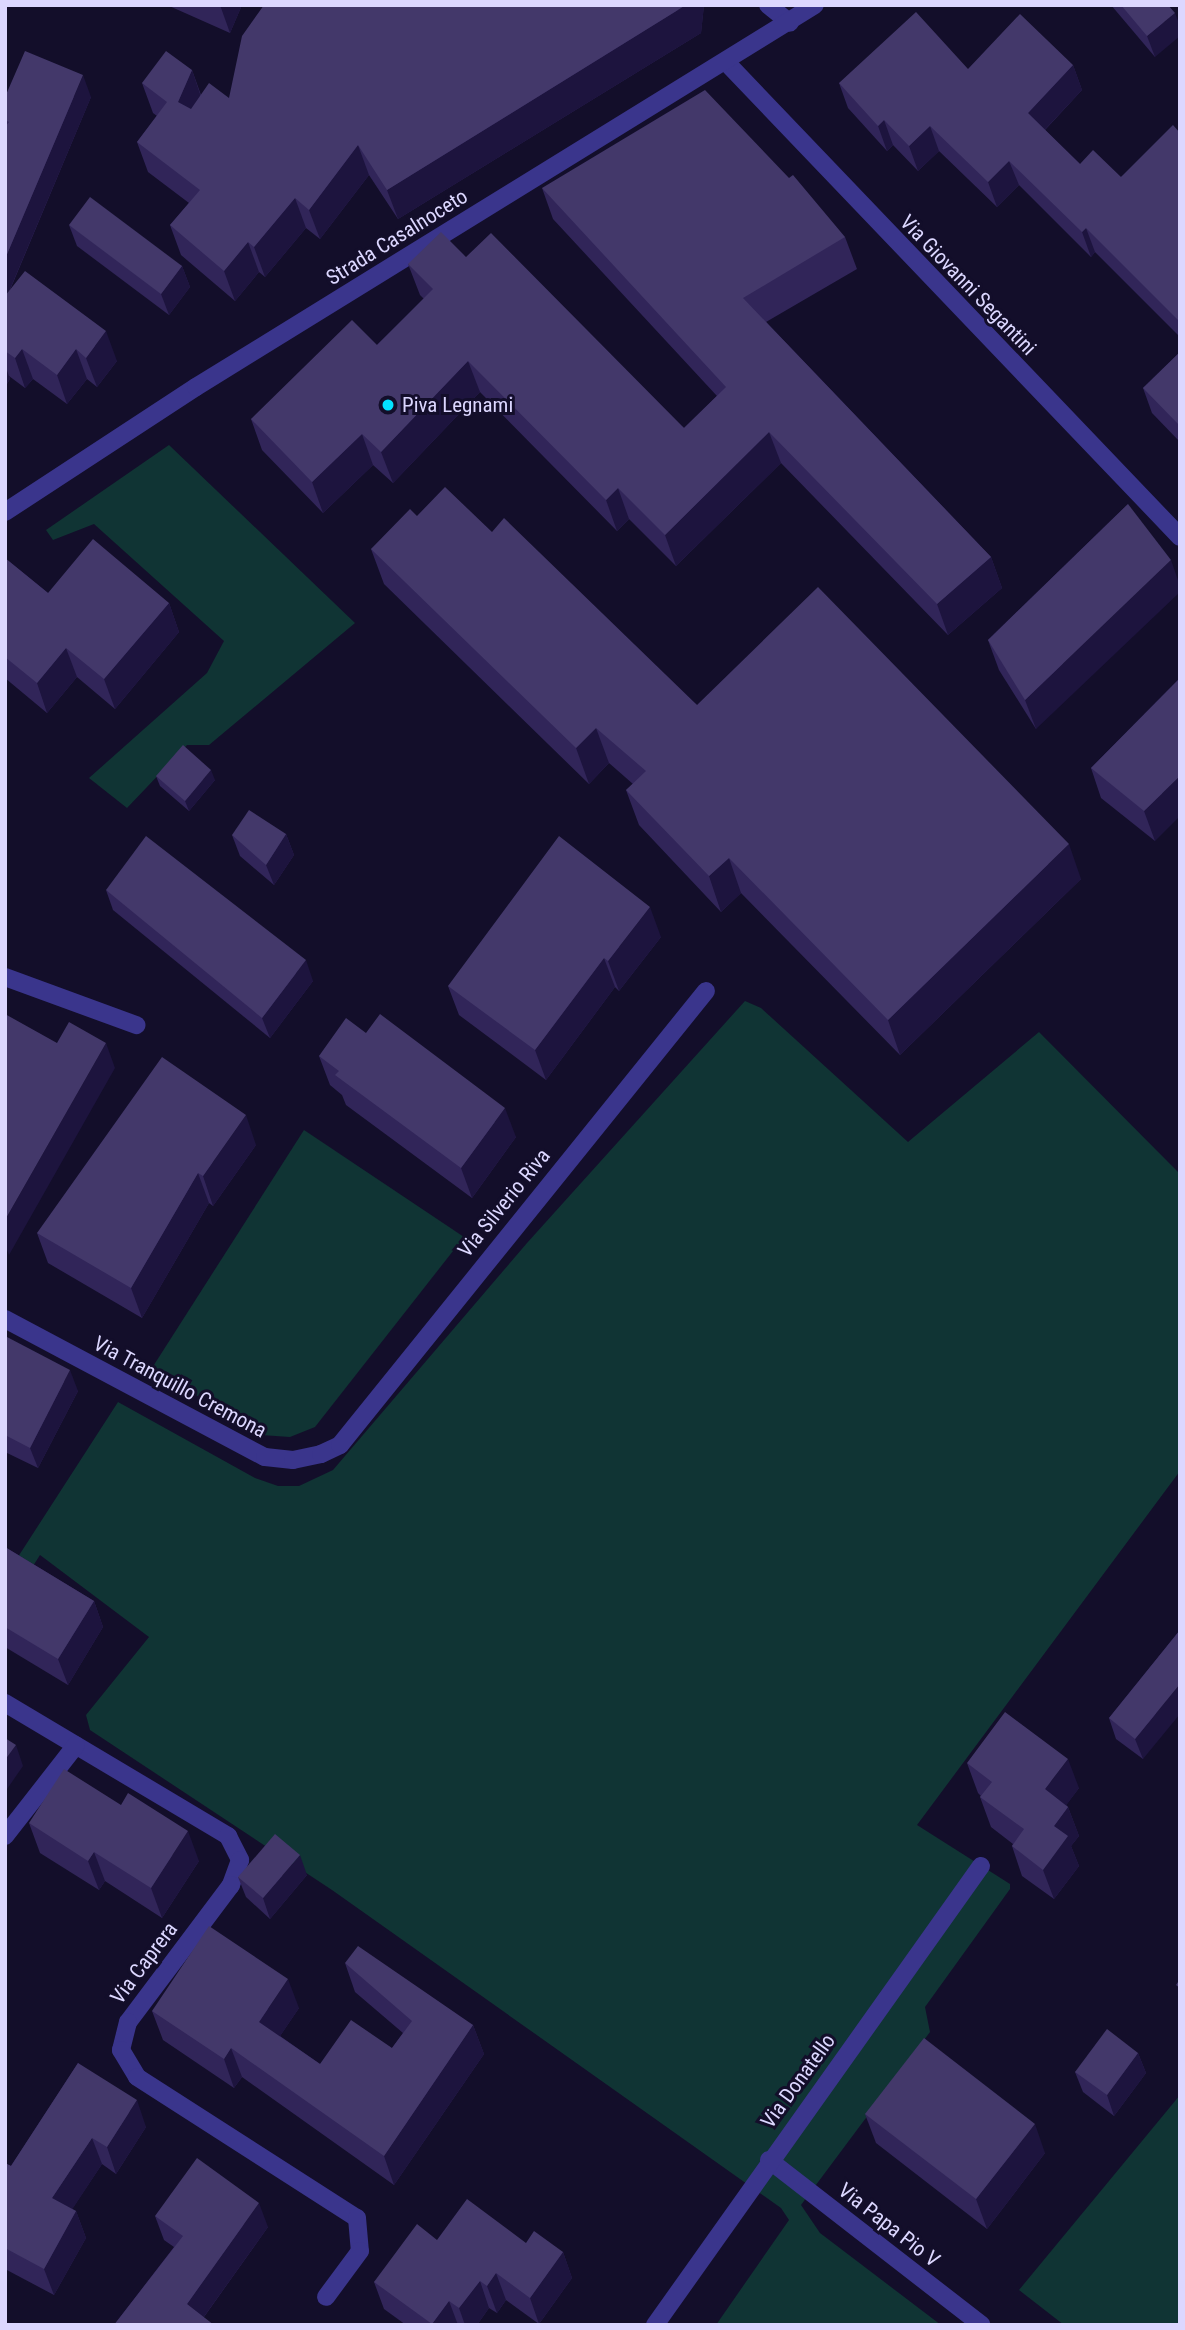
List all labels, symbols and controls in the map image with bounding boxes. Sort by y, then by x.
street label: Strada Casalnoceto [322,183,472,291]
street label: Via Giovanni Segantini [895,210,1041,360]
place label: Piva Legnami [402,392,513,418]
marker: Piva Legnami [380,397,396,413]
street label: Via Silverio Riva [453,1144,555,1262]
street label: Via Tranquillo Cremona [89,1331,271,1443]
street label: Via Caprera [105,1917,183,2009]
street label: Via Donatello [755,2029,841,2133]
street label: Via Papa Pio V [833,2178,945,2272]

